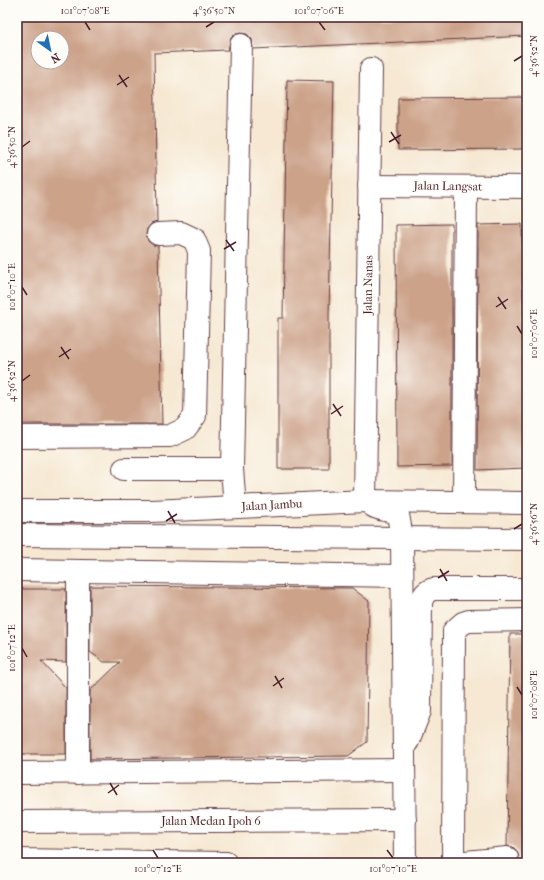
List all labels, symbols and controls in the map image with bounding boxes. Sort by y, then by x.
text: 101°07'08"E [60,5,110,17]
text: 4°36'50"N [193,5,236,17]
text: 101°07'06"E [294,5,344,17]
north arrow [30,30,70,70]
text: 4°36'52"N [528,35,540,77]
text: N [48,50,62,66]
text: 4°36'50"N [6,125,18,168]
street label: Jalan Langsat [413,178,483,194]
street label: Jalan Nanas [360,255,376,316]
text: 101°07'10"E [6,263,18,311]
text: 101°07'06"E [528,309,540,359]
text: 4°36'52"N [6,360,18,402]
street label: Jalan Jambu [240,496,303,514]
text: 4°36'56"N [528,502,540,545]
text: 101°07'12"E [6,624,18,672]
text: 101°07'08"E [528,670,540,720]
street label: Jalan Medan Ipoh 6 [160,814,261,828]
text: 101°07'12"E [134,863,182,875]
text: 101°07'10"E [369,863,417,875]

